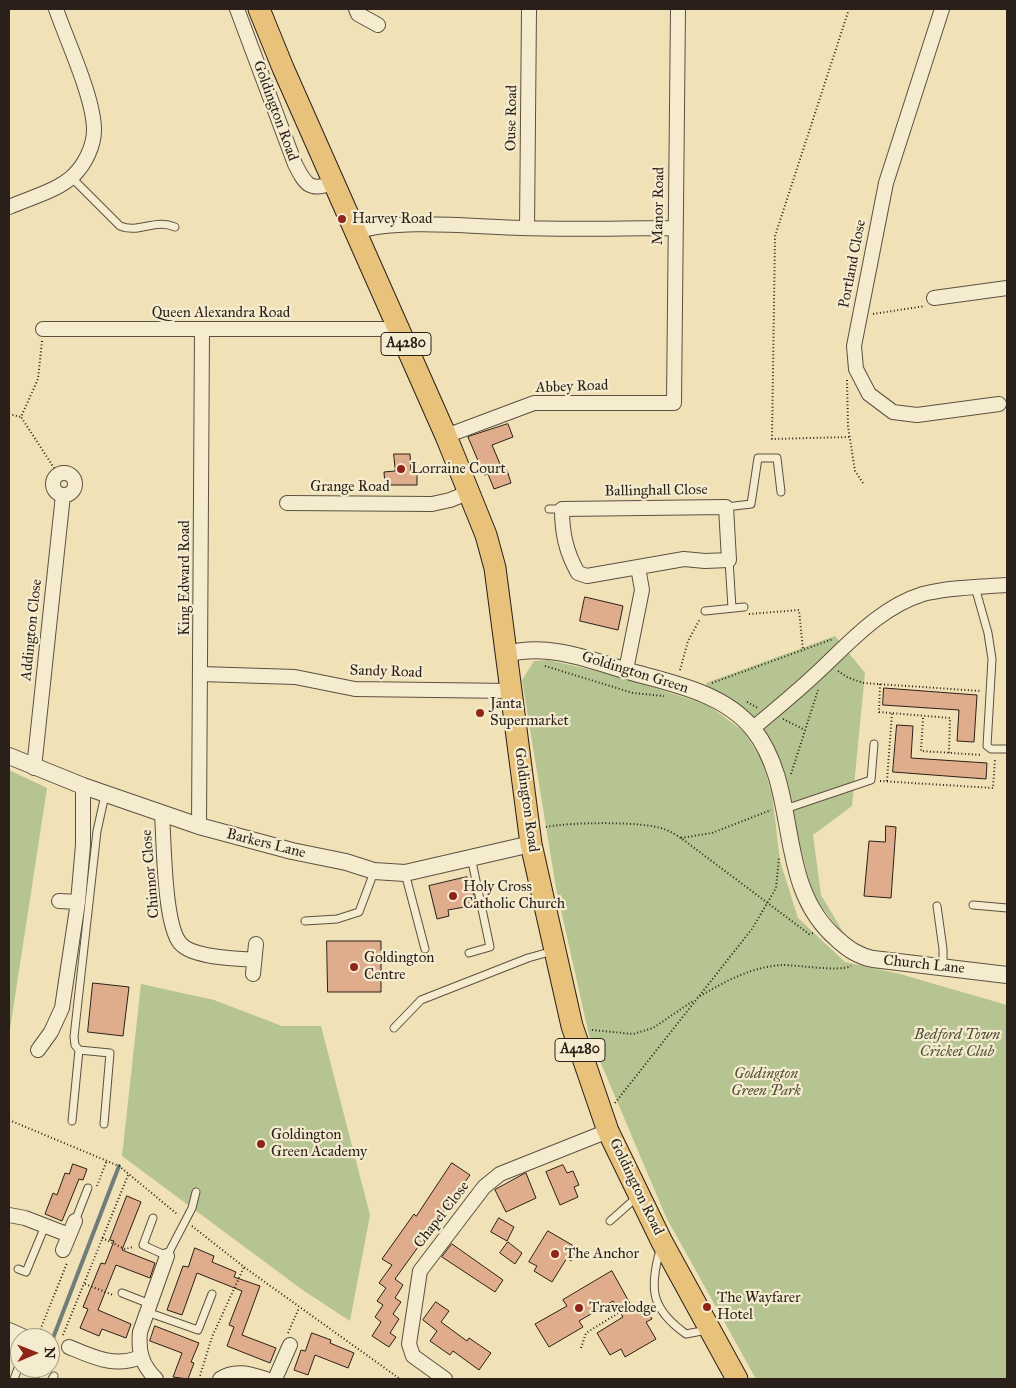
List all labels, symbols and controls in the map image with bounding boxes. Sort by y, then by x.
street label: Goldington Road [248,58,302,164]
street label: Ouse Road [502,85,522,151]
street label: Manor Road [649,167,669,245]
place label: Harvey Road [352,210,433,228]
marker: Harvey Road [336,213,348,225]
street label: Portland Close [836,218,870,310]
street label: Queen Alexandra Road [152,304,290,322]
road number: A4280 [381,332,431,356]
street label: Abbey Road [535,377,609,397]
place label: Lorraine Court [411,460,506,478]
marker: Lorraine Court [395,463,407,475]
street label: Grange Road [310,478,390,496]
street label: Ballinghall Close [604,481,708,501]
street label: King Edward Road [176,520,194,636]
street label: Addington Close [18,578,46,682]
street label: Goldington Green [579,648,691,698]
street label: Sandy Road [349,662,423,682]
place label: Janta Supermarket [490,695,569,730]
marker: Janta Supermarket [474,707,486,719]
street label: Goldington Road [510,746,542,854]
street label: Barkers Lane [225,825,307,863]
street label: Chinnor Close [138,829,164,919]
place label: Holy Cross Catholic Church [463,878,565,913]
marker: Holy Cross Catholic Church [447,890,459,902]
place label: Goldington Centre [364,949,434,984]
street label: Church Lane [882,952,966,978]
marker: Goldington Centre [348,961,360,973]
park label: Bedford Town Cricket Club [914,1026,1000,1061]
road number: A4280 [555,1038,605,1062]
park label: Goldington Green Park [731,1065,801,1100]
place label: Goldington Green Academy [271,1126,367,1161]
street label: Goldington Road [605,1136,667,1238]
marker: Goldington Green Academy [255,1138,267,1150]
street label: Chapel Close [410,1178,474,1252]
place label: The Anchor [565,1245,639,1263]
marker: The Anchor [549,1248,561,1260]
place label: The Wayfarer Hotel [717,1289,801,1324]
place label: Travelodge [589,1299,656,1317]
marker: The Wayfarer Hotel [701,1301,713,1313]
marker: Travelodge [573,1302,585,1314]
north arrow [10,1328,60,1378]
text: N [41,1347,58,1359]

